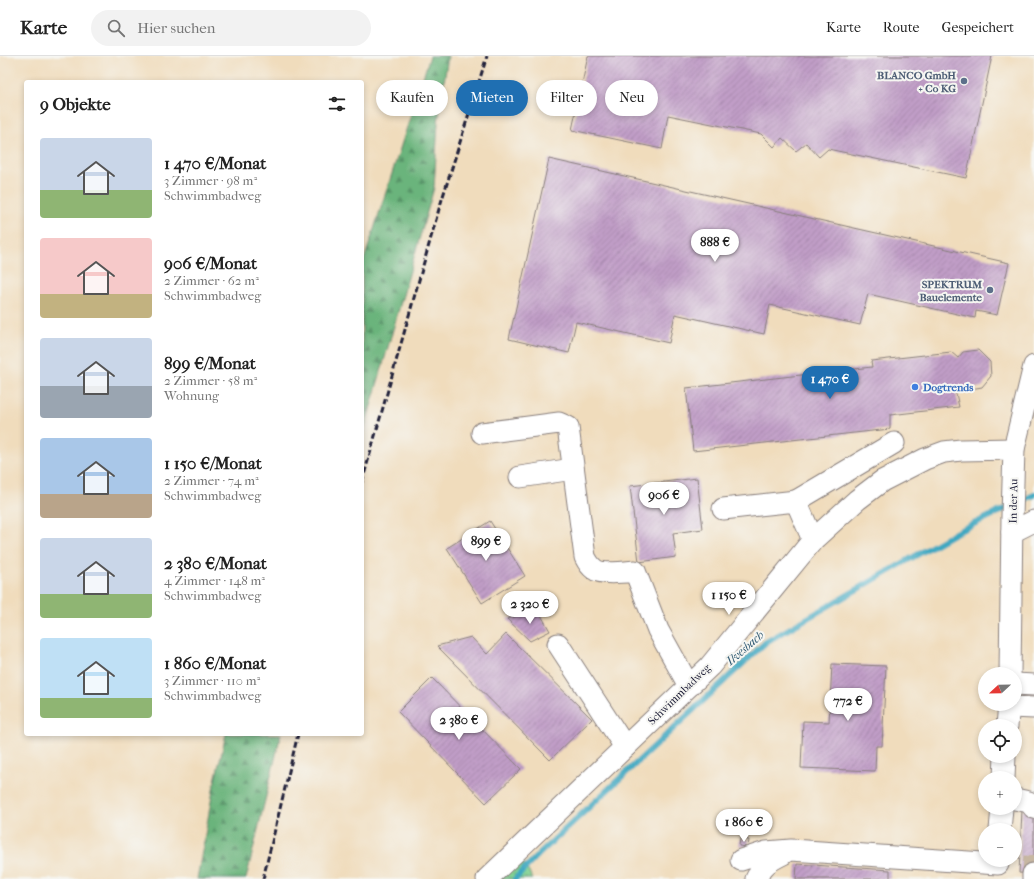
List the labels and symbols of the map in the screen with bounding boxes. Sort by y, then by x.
place label: BLANCO GmbH + Co KG [877,69,956,95]
marker: BLANCO GmbH + Co KG [959,76,969,86]
pin: 888 € [687,229,743,263]
place label: SPEKTRUM Bauelemente [920,278,983,304]
marker: SPEKTRUM Bauelemente [985,285,995,295]
pin: 1 470 € [793,366,867,400]
place label: Dogtrends [922,381,973,394]
marker: Dogtrends [910,382,920,392]
street label: In der Au [1007,478,1020,523]
pin: 906 € [636,482,692,516]
pin: 899 € [458,528,514,562]
pin: 1 150 € [692,582,766,616]
pin: 2 320 € [493,591,567,625]
water label: Ilvesbach [723,628,767,669]
street label: Schwimmbadweg [645,661,714,728]
north arrow [978,667,1022,711]
pin: 772 € [820,688,876,722]
pin: 2 380 € [422,707,496,741]
pin: 1 860 € [707,809,781,843]

